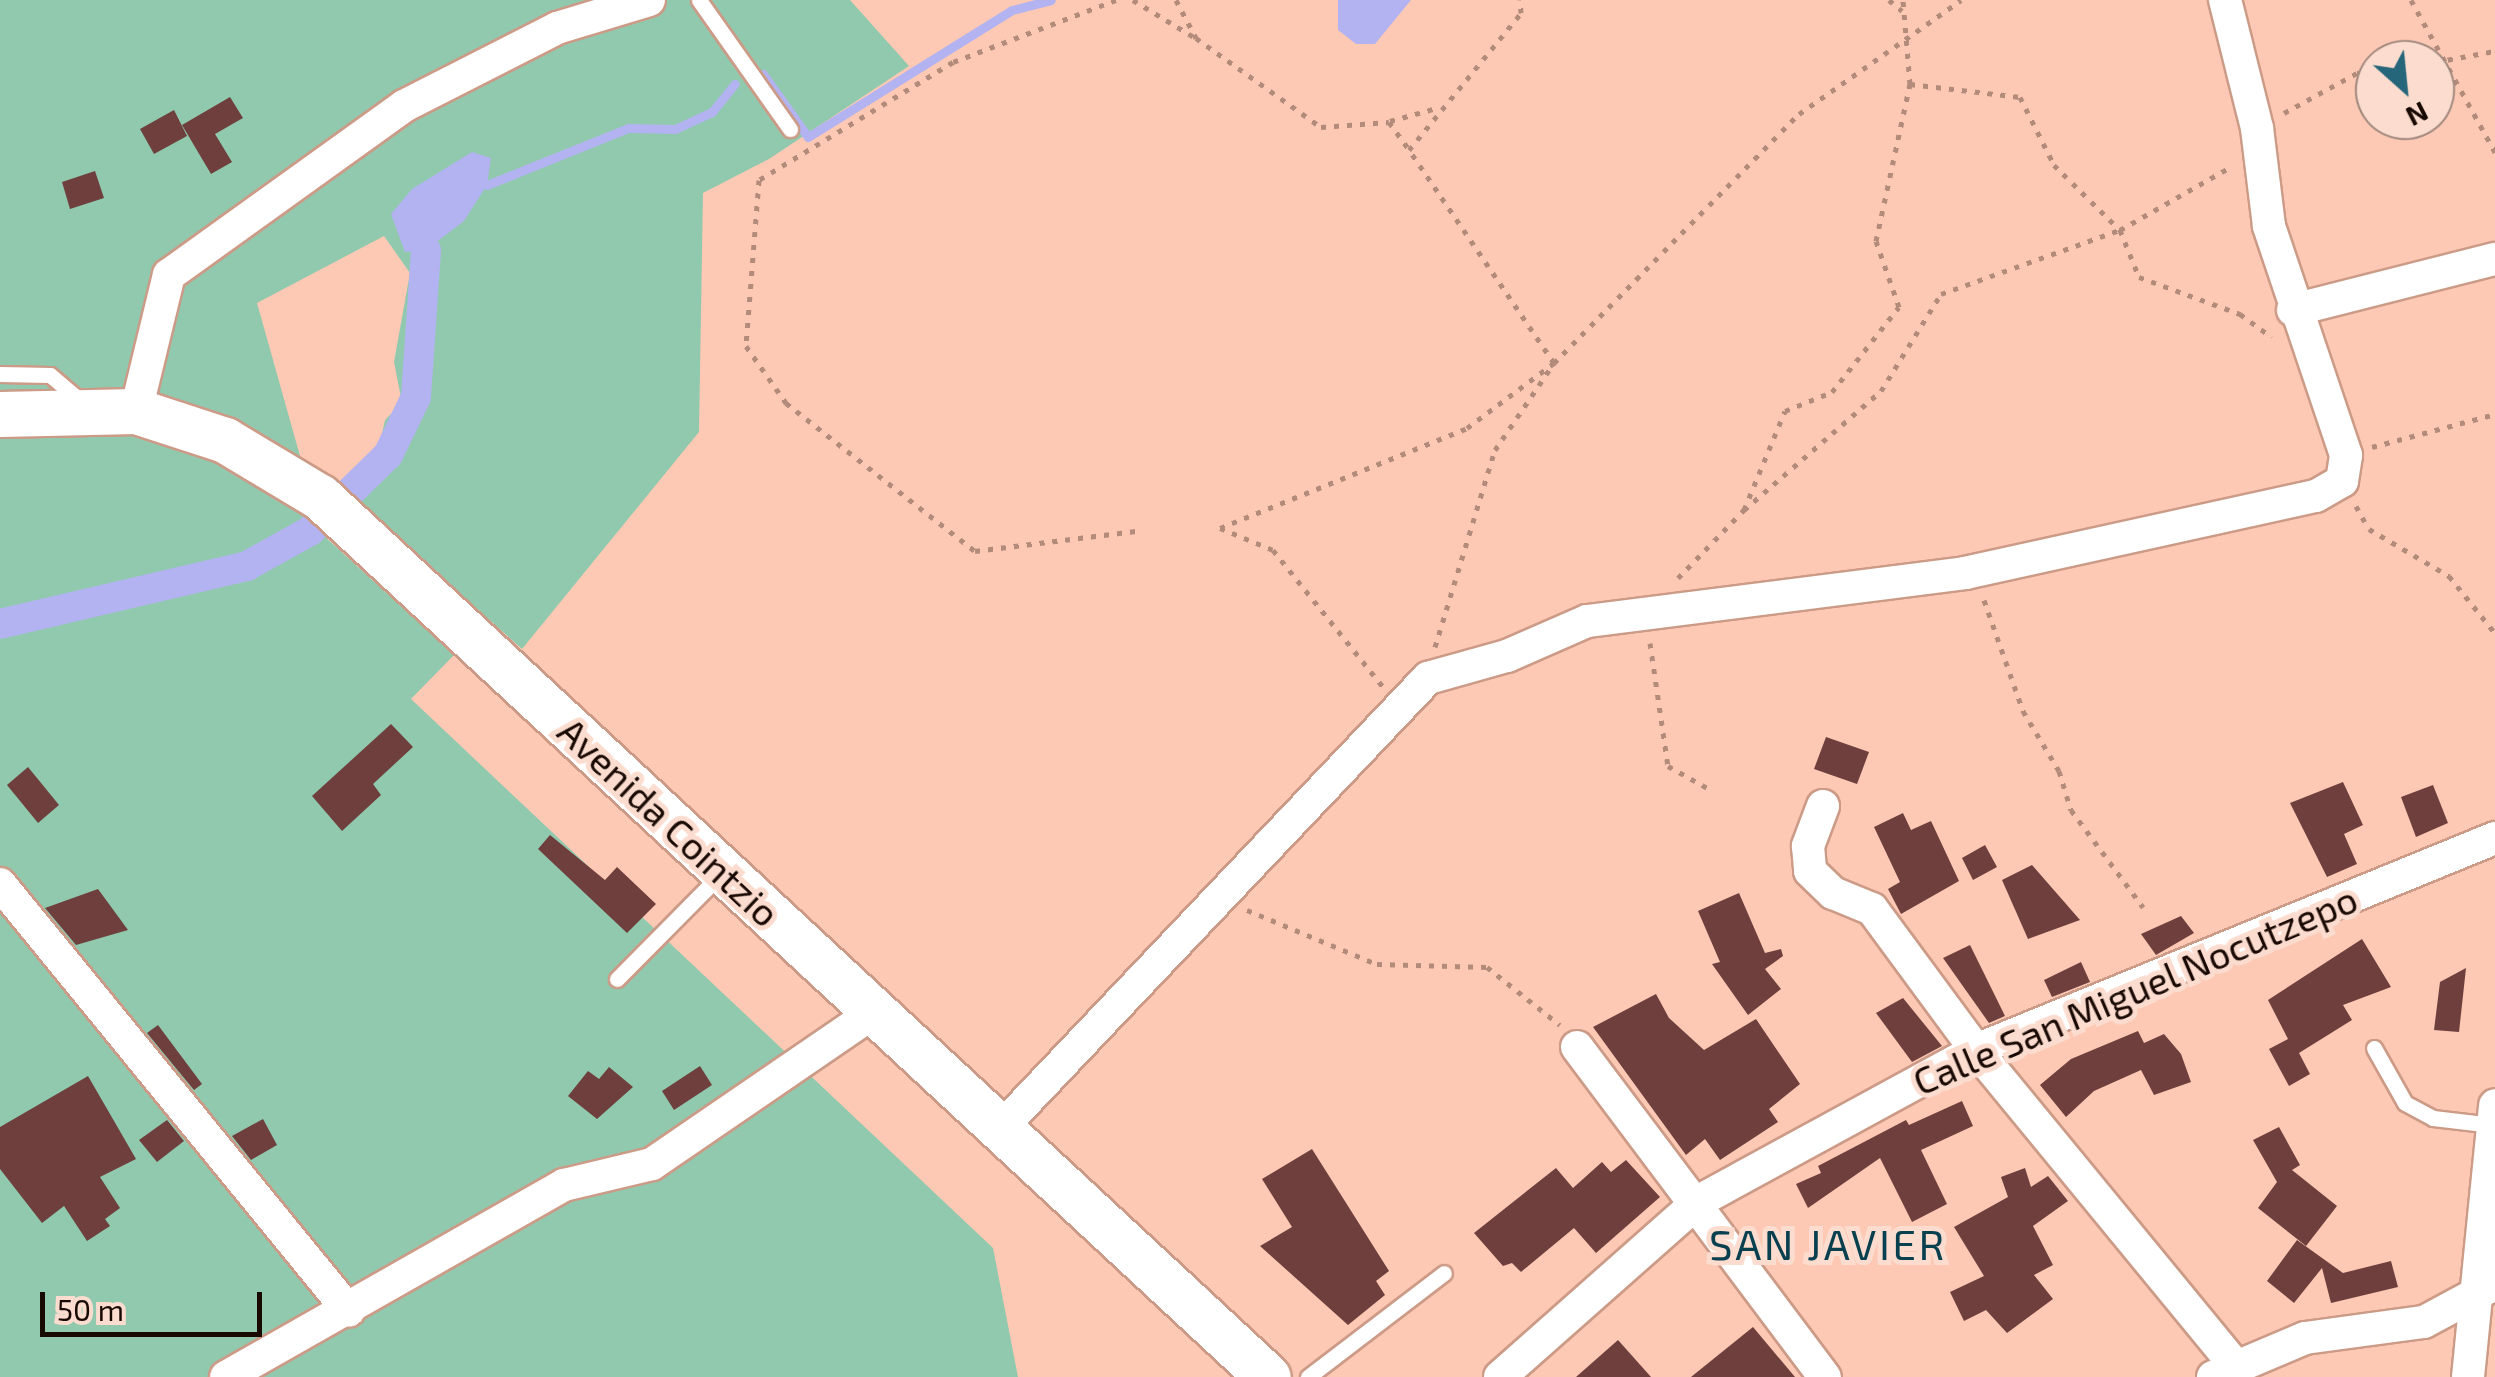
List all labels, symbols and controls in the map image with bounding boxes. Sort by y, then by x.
north arrow [2355,40,2455,140]
text: N [2401,95,2434,135]
street label: Avenida Cointzio [549,708,789,936]
street label: Calle San Miguel Nocutzepo [1906,875,2364,1105]
district label: SAN JAVIER [1709,1218,1947,1268]
scale bar [45,1272,268,1334]
text: 50 m [57,1291,124,1327]

